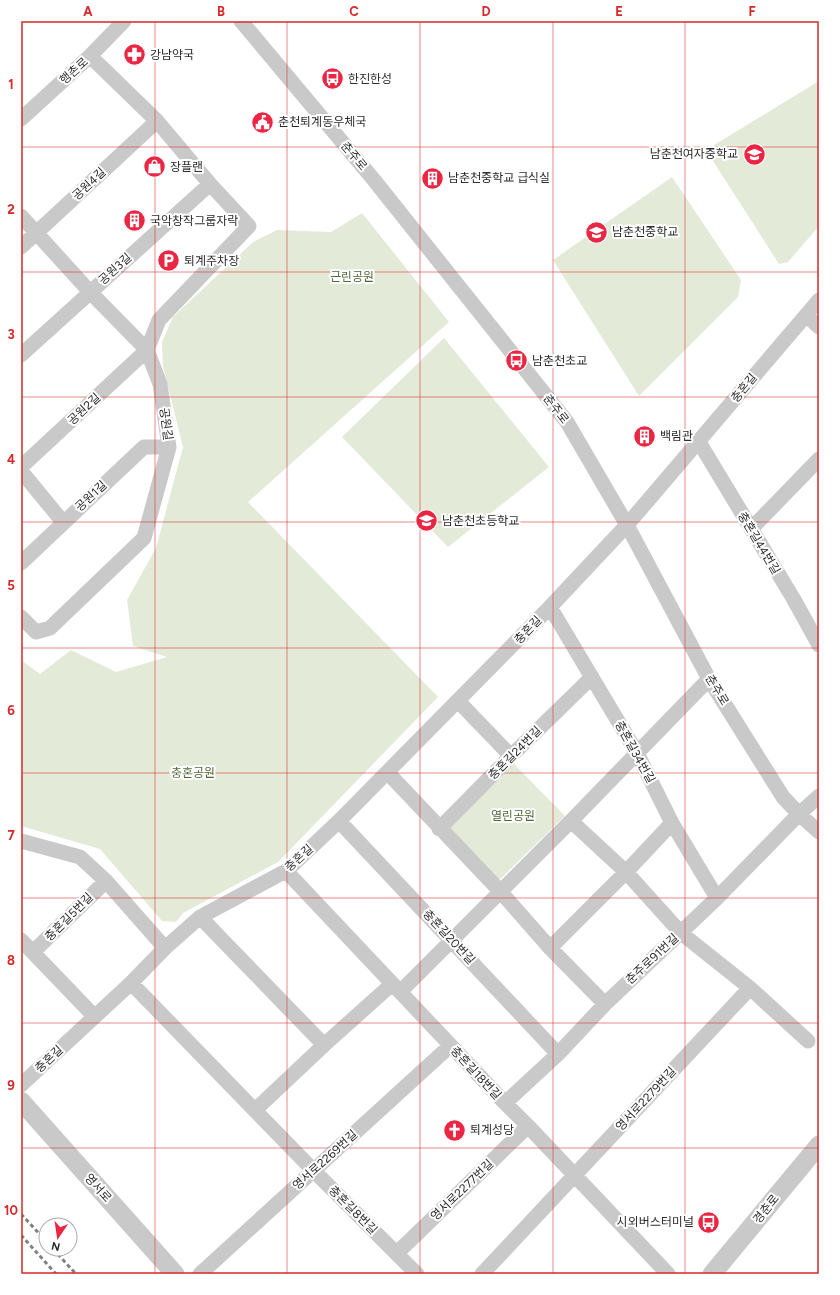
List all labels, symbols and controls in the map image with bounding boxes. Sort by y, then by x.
text: A [83,4,93,19]
text: B [217,4,225,19]
text: C [349,4,359,19]
text: D [481,4,491,19]
text: E [615,4,623,19]
text: F [748,4,756,19]
pharmacy icon: 강남약국 [121,42,147,68]
place label: 강남약국 [150,48,194,62]
street label: 행촌로 [57,55,91,87]
bus stop icon: 한진한성 [319,66,345,92]
place label: 한진한성 [348,72,392,86]
text: 1 [8,77,14,92]
public building icon: 춘천퇴계동우체국 [250,109,276,135]
place label: 춘천퇴계동우체국 [278,115,366,129]
street label: 춘주로 [338,139,370,173]
school or university icon: 남춘천여자중학교 [741,141,767,167]
place label: 남춘천여자중학교 [650,147,738,161]
shop icon: 장플랜 [141,154,167,180]
place label: 장플랜 [170,160,203,174]
street label: 공원4길 [69,165,109,203]
building icon: 남춘천중학교 급식실 [419,165,445,191]
place label: 남춘천중학교 급식실 [448,171,550,185]
text: 2 [7,202,15,217]
building icon: 국악창작그룹자락 [122,208,148,234]
place label: 국악창작그룹자락 [150,214,238,228]
school or university icon: 남춘천중학교 [583,219,609,245]
place label: 남춘천중학교 [612,225,678,239]
parking icon: 퇴계주차장 [156,248,182,274]
street label: 공원3길 [96,251,134,287]
place label: 퇴계주차장 [184,254,239,268]
park label: 근린공원 [330,270,374,284]
text: 3 [7,327,15,342]
bus stop icon: 남춘천초교 [503,348,529,374]
place label: 남춘천초교 [532,354,587,368]
street label: 충혼길 [728,371,760,405]
street label: 공원2길 [65,390,103,428]
street label: 춘주로 [540,392,572,426]
street label: 공원길 [157,407,175,441]
building icon: 백림관 [631,423,657,449]
place label: 백림관 [660,429,693,443]
text: 4 [7,452,15,467]
street label: 공원1길 [72,478,110,514]
school or university icon: 남춘천초등학교 [414,508,440,534]
street label: 충혼길44번길 [735,509,783,577]
place label: 남춘천초등학교 [442,514,519,528]
text: 5 [7,578,15,593]
street label: 충혼길 [511,613,545,647]
street label: 춘주로 [702,672,732,708]
text: 6 [7,703,15,718]
street label: 충혼길34번길 [612,718,658,786]
street label: 충혼길24번길 [486,724,544,782]
park label: 충혼공원 [171,766,215,780]
park label: 열린공원 [491,809,535,823]
text: 7 [7,828,15,843]
street label: 충혼길 [282,842,316,874]
street label: 충혼길5번길 [42,890,96,944]
street label: 충혼길20번길 [420,907,478,967]
street label: 춘주로91번길 [623,931,681,987]
text: 8 [7,953,15,968]
street label: 충혼길 [32,1043,66,1075]
street label: 충혼길18번길 [448,1044,504,1102]
street label: 영서로2279번길 [613,1064,679,1134]
text: 9 [7,1078,15,1093]
church icon: 퇴계성당 [442,1117,468,1143]
place label: 퇴계성당 [470,1123,514,1137]
street label: 영서로2269번길 [290,1127,360,1193]
street label: 영서로2277번길 [428,1157,496,1223]
street label: 영서로 [82,1171,114,1205]
street label: 충혼길8번길 [326,1183,380,1237]
street label: 경춘로 [750,1192,782,1226]
text: 10 [4,1203,18,1218]
bus stop icon: 시외버스터미널 [696,1209,722,1235]
place label: 시외버스터미널 [617,1215,694,1229]
north arrow [38,1217,78,1257]
text: N [50,1239,61,1254]

